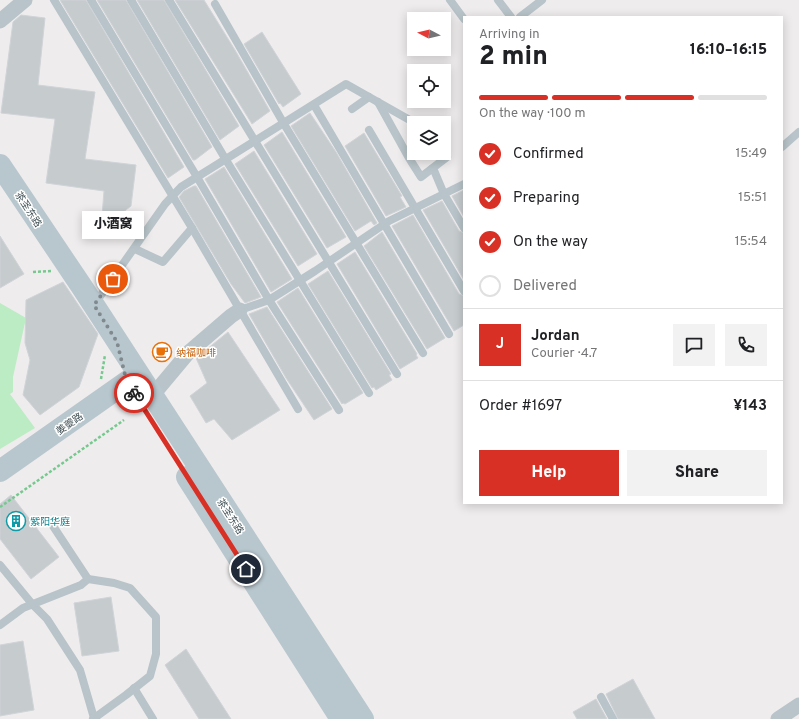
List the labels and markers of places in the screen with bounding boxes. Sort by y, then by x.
callout: 小酒窝 [82,211,144,239]
pin [96,262,130,296]
cafe icon: 纳福咖啡 [151,341,173,363]
place label: 纳福咖啡 [176,347,216,360]
building icon: 紫阳华庭 [5,510,27,532]
place label: 紫阳华庭 [30,516,70,529]
pin [229,552,263,586]

